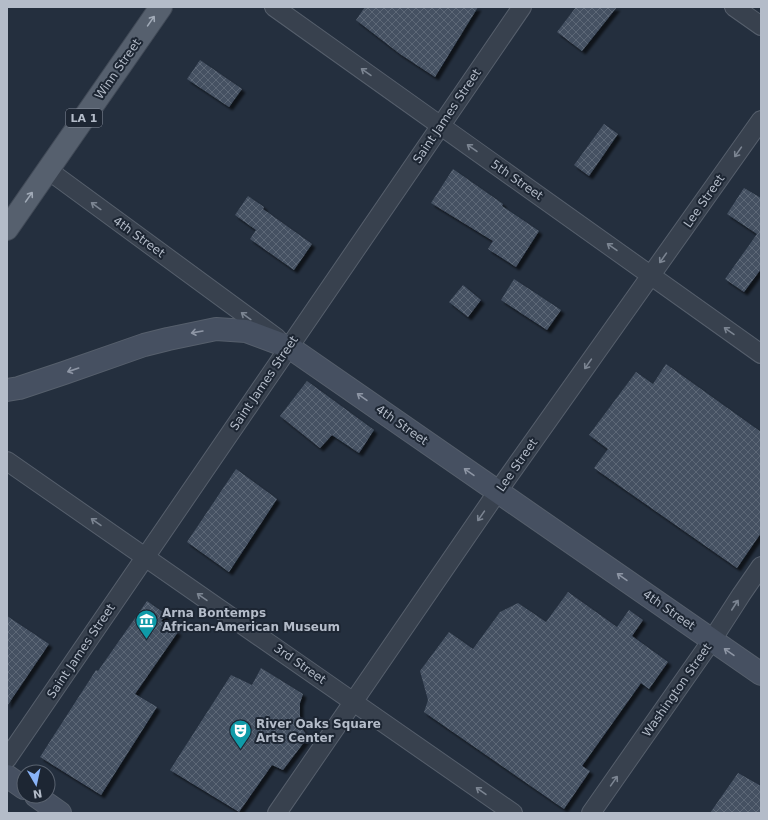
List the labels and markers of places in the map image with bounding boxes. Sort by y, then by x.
place label: Arna Bontemps African-American Museum [162,606,340,634]
museum icon: Arna Bontemps African-American Museum [133,607,159,640]
place label: River Oaks Square Arts Center [256,717,381,745]
theatre icon: River Oaks Square Arts Center [227,718,253,751]

